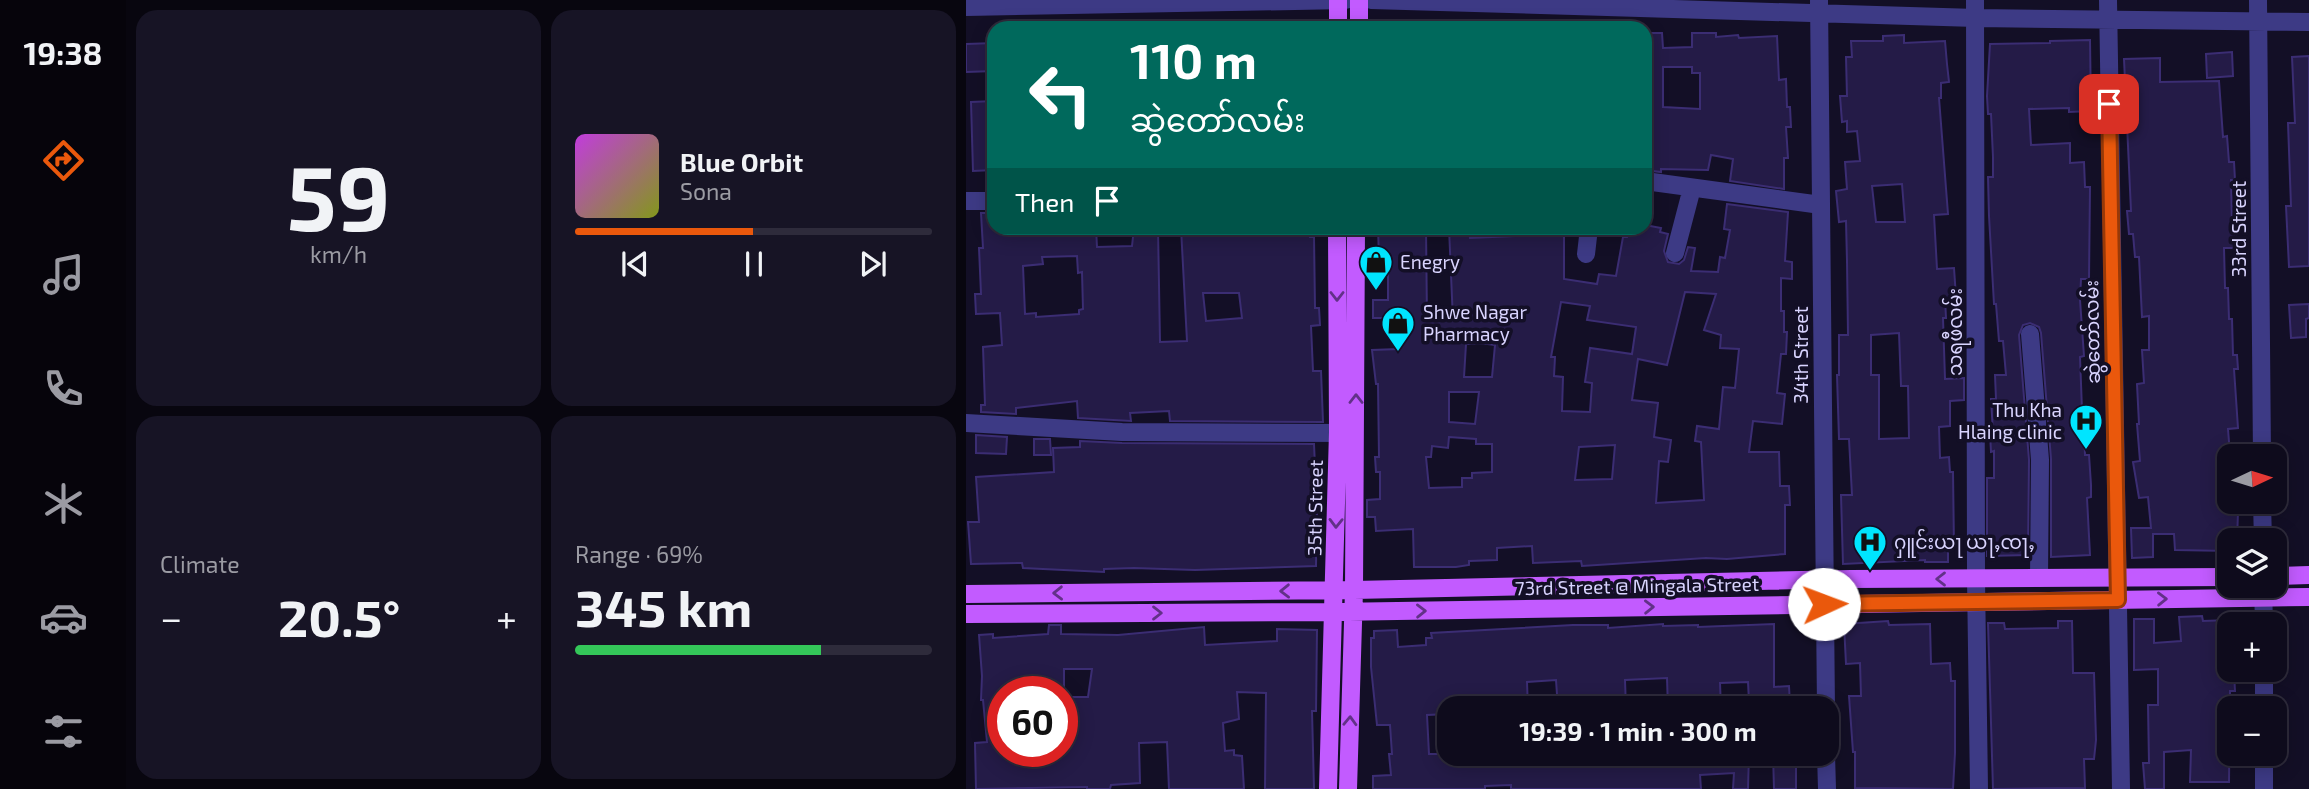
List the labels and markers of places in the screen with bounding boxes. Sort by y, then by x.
pin [2079,74,2139,134]
shop icon: Enegry [1357,243,1395,292]
place label: Enegry [1400,250,1460,273]
place label: Shwe Nagar Pharmacy [1423,300,1528,345]
shop icon: Shwe Nagar Pharmacy [1379,304,1417,353]
place label: Thu Kha Hlaing clinic [1958,398,2062,443]
hospital icon: Thu Kha Hlaing clinic [2067,402,2105,451]
hospital icon: ႁူင်းယႃ ယႃႇၸႃႇ [1851,523,1889,572]
place label: ႁူင်းယႃ ယႃႇၸႃႇ [1894,528,2035,558]

